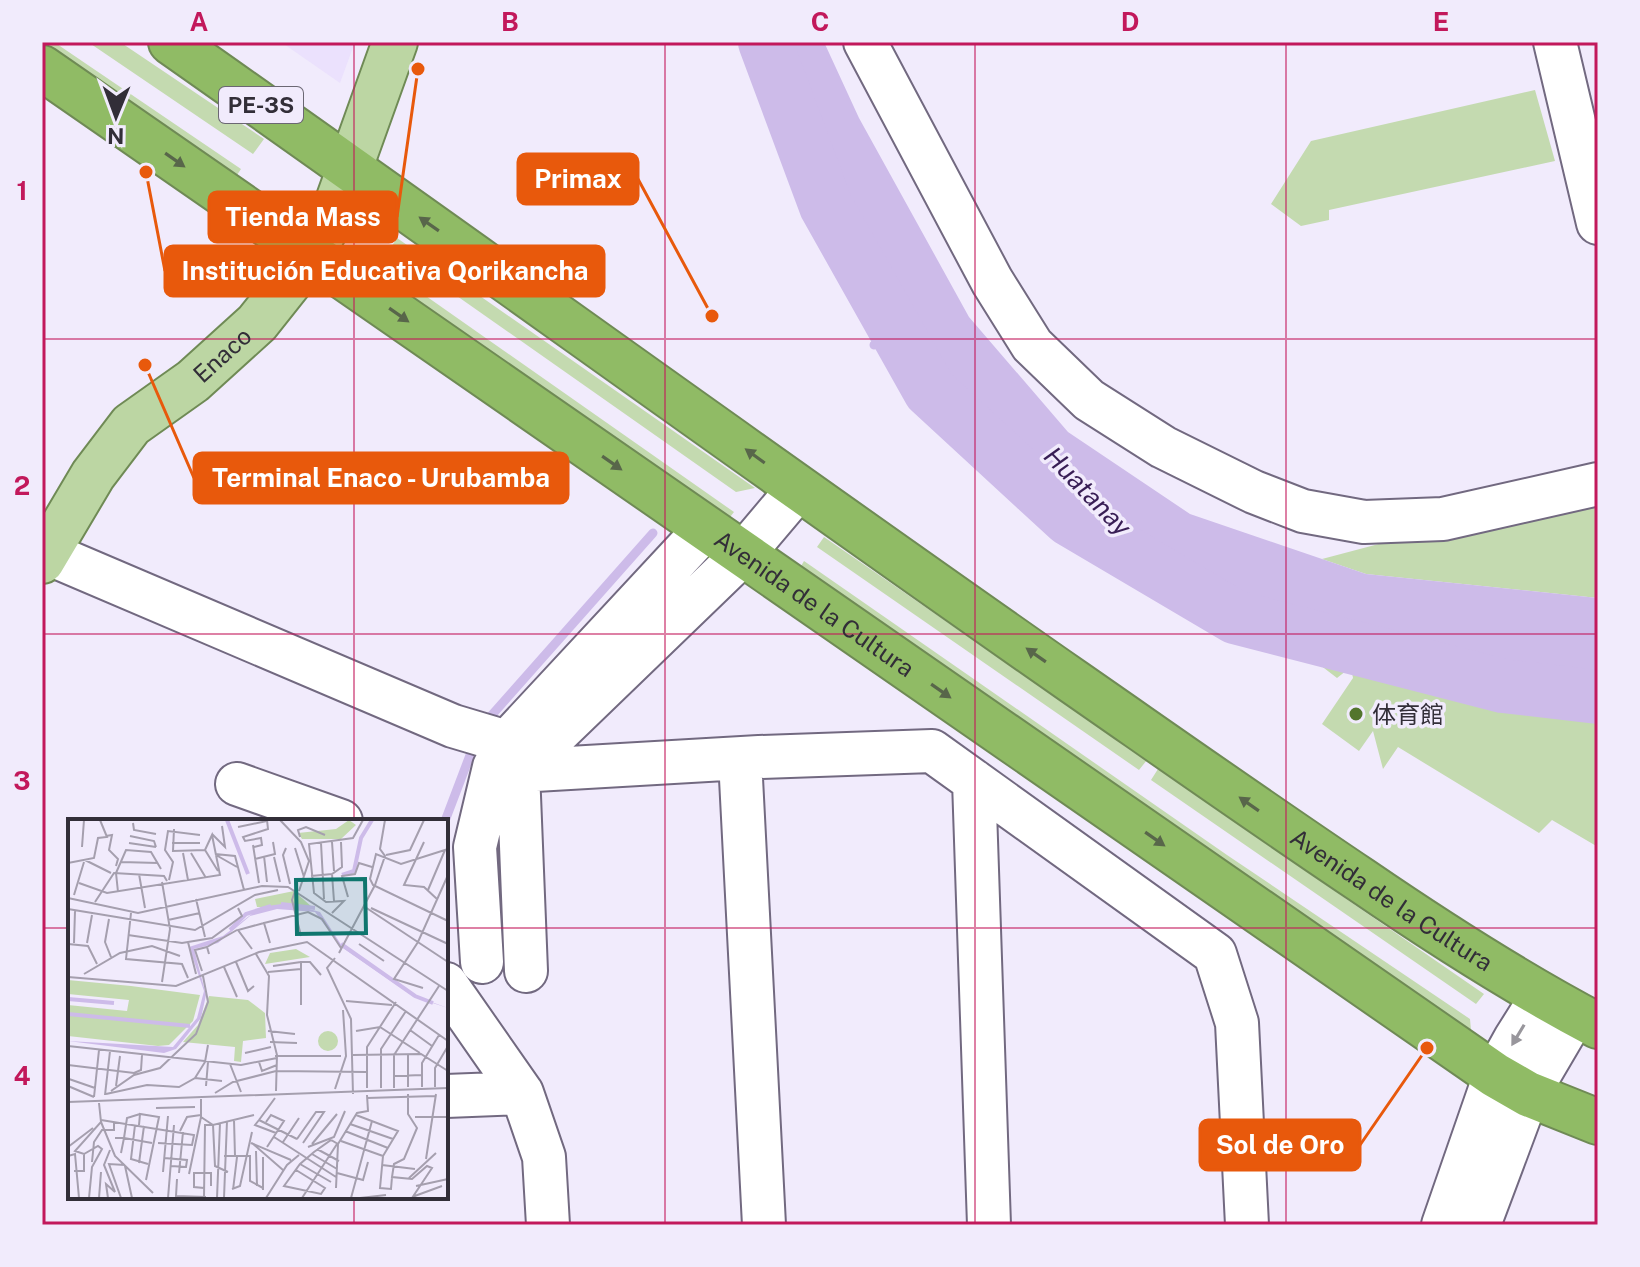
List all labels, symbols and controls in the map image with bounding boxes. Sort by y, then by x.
text: A [190,6,209,37]
text: B [501,6,519,37]
text: C [811,6,829,37]
text: D [1121,6,1139,37]
text: E [1433,6,1449,37]
north arrow [76,76,156,156]
road number: PE-3S [219,87,303,123]
text: N [107,123,124,149]
one-way arrow [165,152,186,167]
callout: Primax [518,154,638,204]
text: Primax [534,163,622,194]
text: 1 [16,175,28,206]
callout: Tienda Mass [209,192,397,242]
text: Tienda Mass [225,201,381,232]
one-way arrow [419,217,440,232]
callout: Institución Educativa Qorikancha [165,246,604,296]
text: Institución Educativa Qorikancha [181,255,589,286]
one-way arrow [388,307,409,322]
street label: Enaco [187,321,257,388]
water label: Huatanay [1038,440,1138,543]
one-way arrow [744,449,765,465]
callout: Terminal Enaco - Urubamba [194,453,568,503]
one-way arrow [602,455,623,470]
text: Terminal Enaco - Urubamba [212,462,550,493]
text: 2 [14,470,30,501]
street label: Avenida de la Cultura [709,525,920,682]
one-way arrow [1025,648,1046,663]
one-way arrow [931,683,952,698]
place label: 体育館 [1372,700,1444,728]
marker: 体育館 [1347,705,1365,723]
text: 3 [13,765,31,796]
one-way arrow [1238,797,1259,812]
inset map [68,819,448,1199]
street label: Avenida de la Cultura [1285,823,1498,977]
one-way arrow [1144,831,1165,846]
one-way arrow [1511,1024,1525,1046]
text: 4 [13,1060,31,1091]
callout: Sol de Oro [1200,1120,1360,1170]
text: Sol de Oro [1216,1129,1344,1160]

